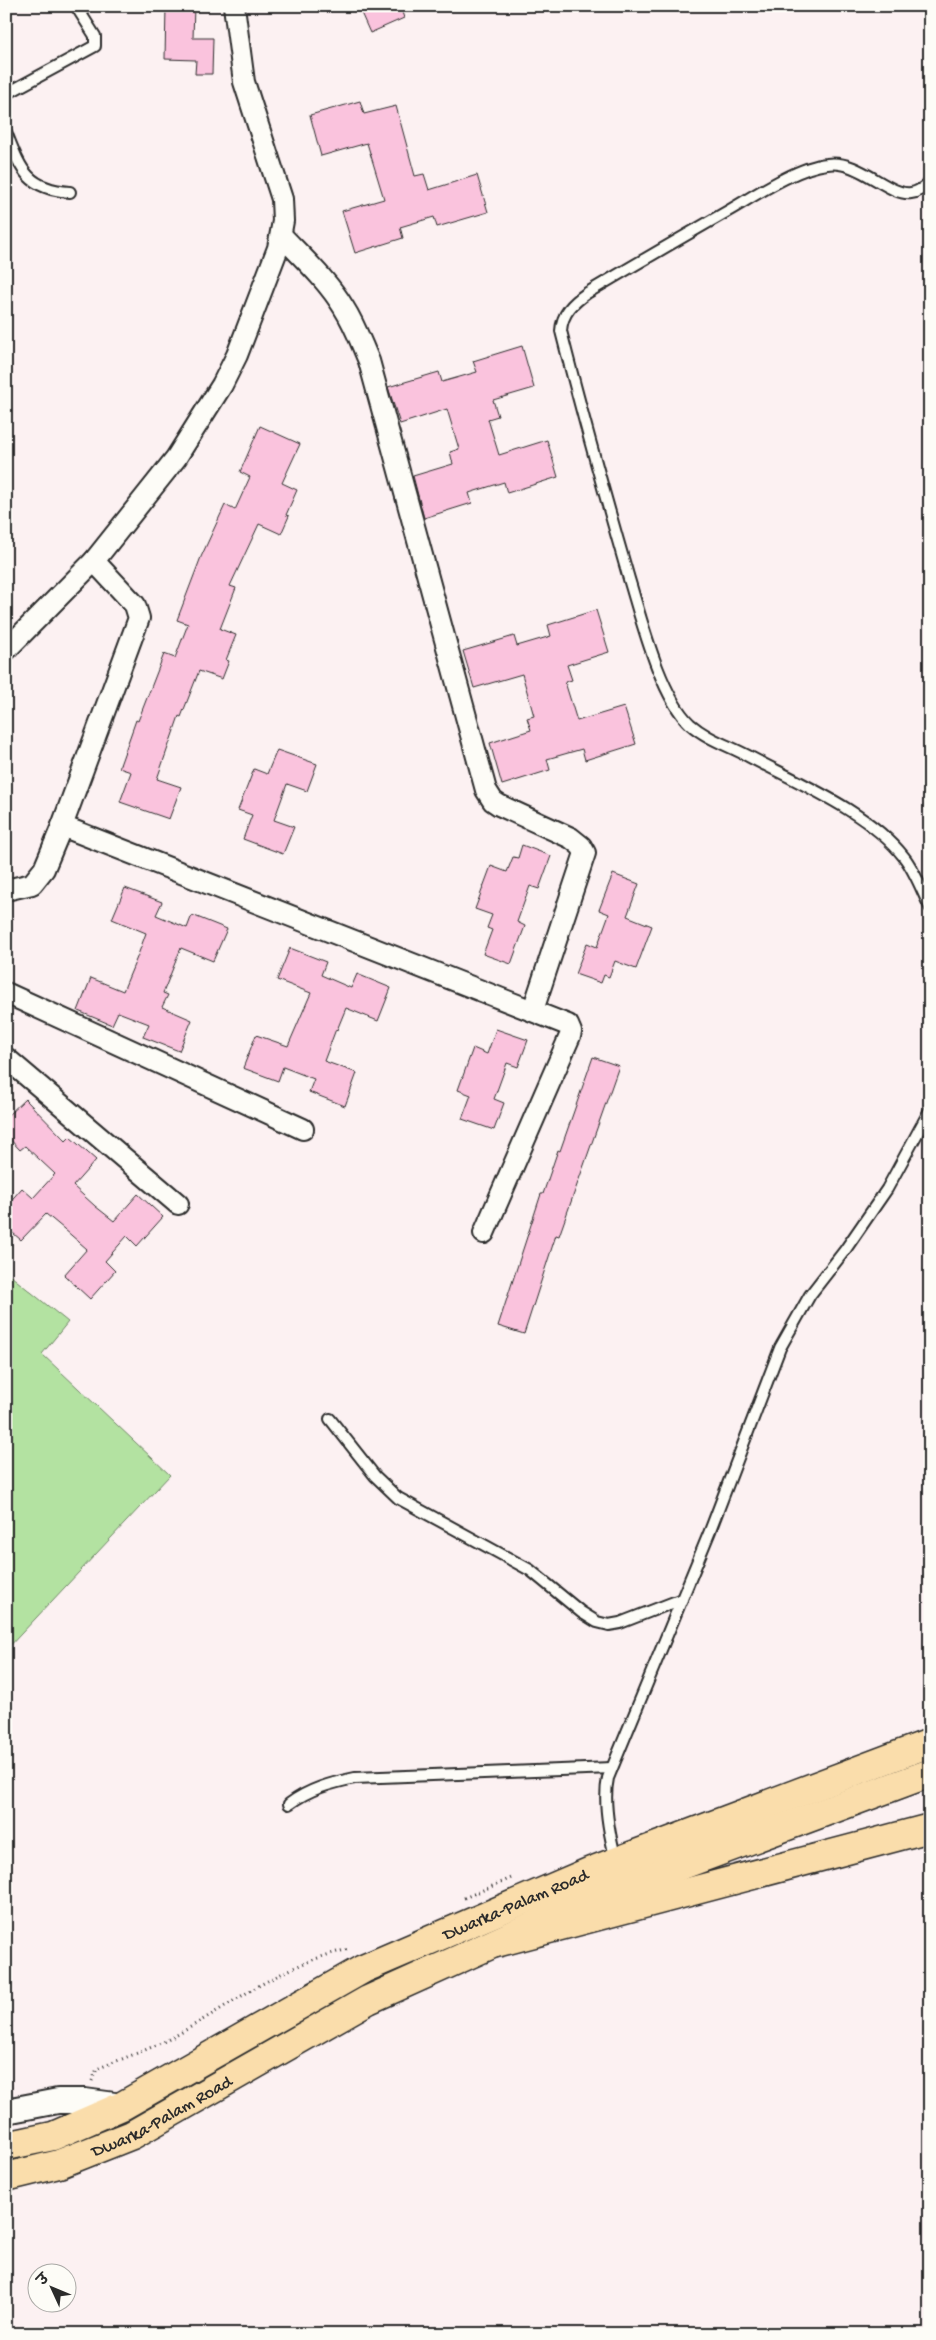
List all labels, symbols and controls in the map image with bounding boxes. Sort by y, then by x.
street label: Dwarka-Palam Road [439,1865,593,1947]
street label: Dwarka-Palam Road [88,2071,238,2163]
north arrow [28,2262,78,2312]
text: उ [34,2270,55,2291]

